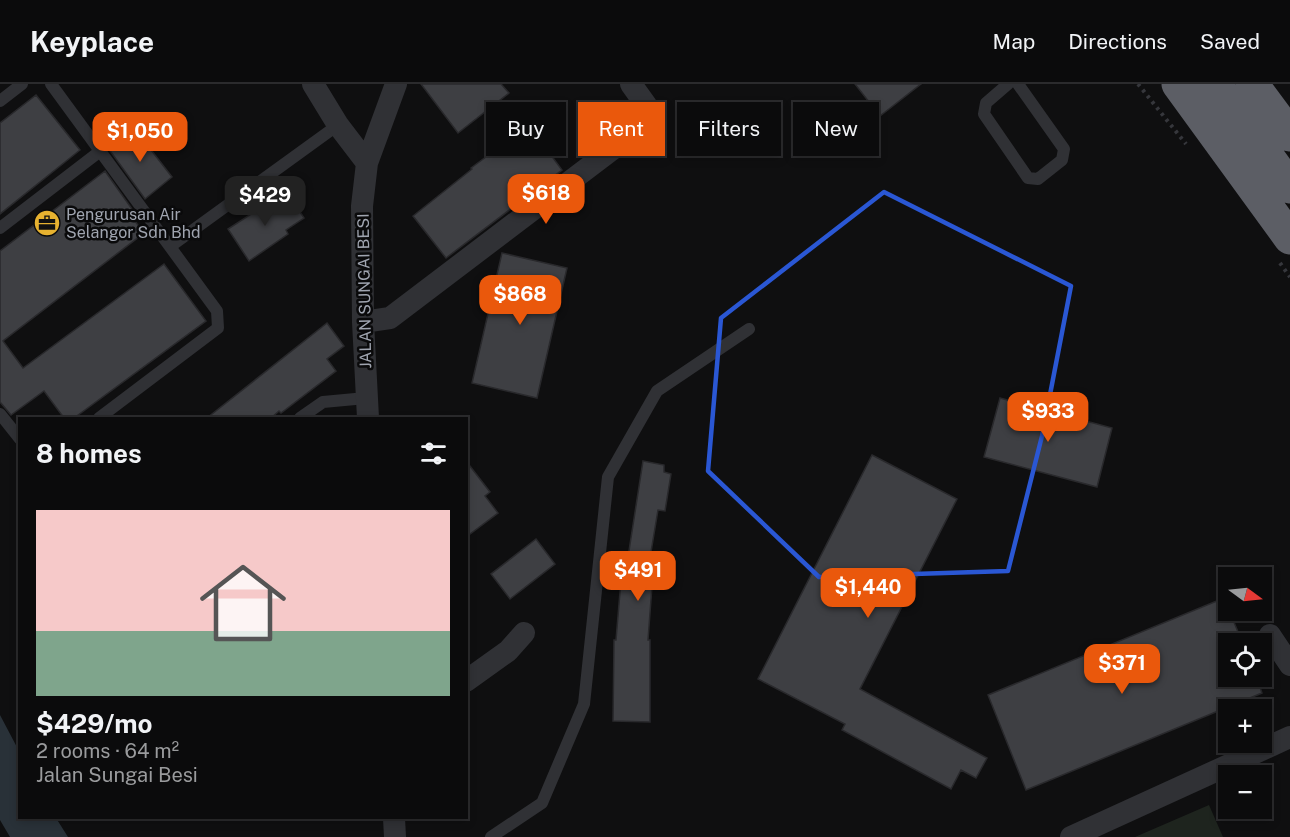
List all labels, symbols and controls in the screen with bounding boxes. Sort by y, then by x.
text: Keyplace [30,25,154,58]
text: Map [993,29,1035,54]
text: Directions [1068,29,1167,54]
text: Saved [1200,29,1260,54]
chip: Buy [486,102,566,156]
chip: Rent [578,102,665,156]
chip: Filters [677,102,781,156]
chip: New [793,102,879,156]
pin: $1,050 [91,112,189,163]
text: $1,050 [107,119,174,143]
pin: $618 [510,174,582,225]
pin: $429 [229,176,301,227]
text: $618 [522,181,570,205]
text: $429 [239,183,291,207]
place label: Pengurusan Air Selangor Sdn Bhd [66,205,201,242]
office icon: Pengurusan Air Selangor Sdn Bhd [32,208,62,238]
street label: JALAN SUNGAI BESI [354,213,375,369]
pin: $868 [484,275,556,326]
text: $868 [493,282,547,306]
pin: $933 [1012,392,1084,443]
text: $933 [1021,399,1075,423]
icon: filters [417,437,450,470]
text: 8 homes [36,438,142,469]
icon: home [189,549,297,657]
pin: $491 [602,551,674,602]
text: $491 [614,558,662,582]
north arrow [1218,567,1272,621]
map controls [1218,567,1272,819]
pin: $1,440 [819,568,917,619]
text: $1,440 [835,575,901,599]
button: locate [1218,633,1272,687]
pin: $371 [1086,644,1158,695]
text: $371 [1098,651,1146,675]
button: + [1218,699,1272,753]
text: $429/mo [36,708,153,739]
text: 2 rooms · 64 m² [36,739,179,763]
text: Jalan Sungai Besi [36,763,198,787]
button: − [1218,765,1272,819]

